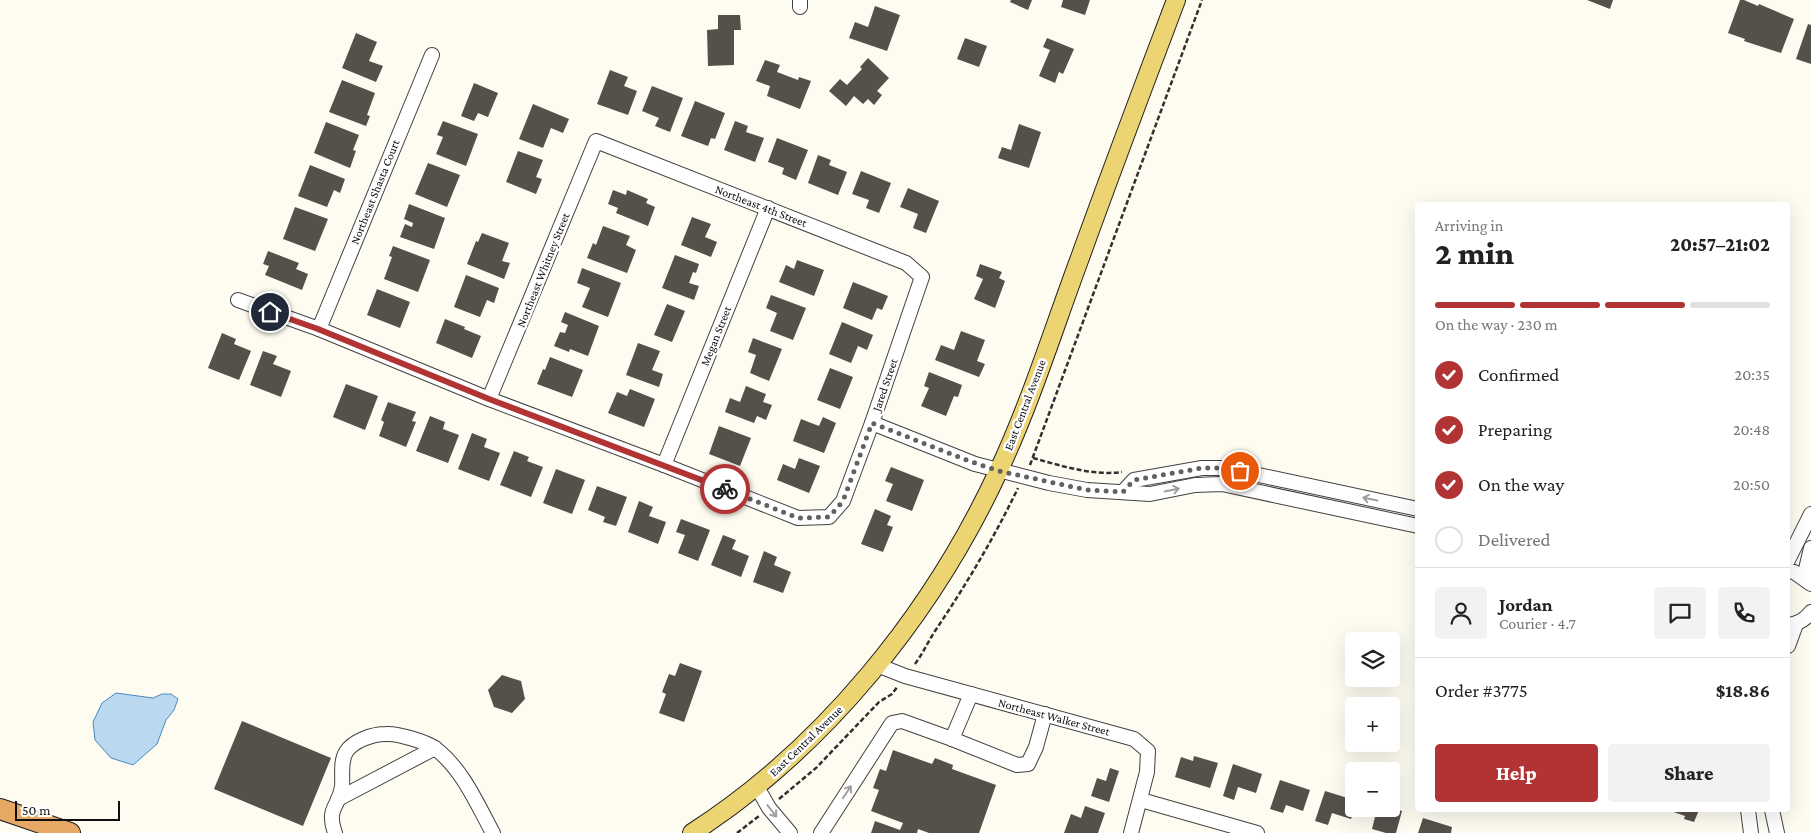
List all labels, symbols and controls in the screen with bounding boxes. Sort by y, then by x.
street label: Northeast Shasta Court [348,137,403,246]
street label: Northeast 4th Street [713,182,810,230]
street label: Northeast Whitney Street [514,210,573,329]
text: Arriving in [1435,217,1503,234]
text: 20:57–21:02 [1670,234,1770,255]
text: 2 min [1435,235,1514,271]
pin [249,291,291,333]
icon: home [256,298,284,326]
street label: Megan Street [698,303,735,368]
text: On the way · 230 m [1435,316,1558,333]
street label: Jared Street [869,356,901,414]
street label: East Central Avenue [1001,358,1049,452]
icon: check [1435,361,1463,389]
text: Confirmed [1478,364,1559,385]
text: 20:35 [1735,366,1770,383]
icon: check [1435,416,1463,444]
text: Preparing [1478,419,1552,440]
text: 20:48 [1733,421,1770,438]
pin [1219,450,1261,492]
icon: bag [1226,457,1254,485]
courier [700,464,750,514]
icon: check [1435,471,1463,499]
text: On the way [1478,474,1564,495]
icon: bike [711,475,739,503]
text: 20:50 [1733,476,1770,493]
one-way arrow [1163,484,1179,494]
one-way arrow [1362,494,1378,503]
text: Delivered [1478,529,1551,550]
button: person [1435,587,1487,639]
button: chat [1654,587,1706,639]
button: phone [1718,587,1770,639]
text: Jordan [1499,594,1553,615]
text: Courier · 4.7 [1499,615,1576,632]
map controls [1345,632,1400,817]
button: layers [1345,632,1400,687]
text: Order #3775 [1435,680,1528,701]
text: $18.86 [1716,680,1770,701]
street label: Northeast Walker Street [997,695,1112,739]
button: + [1345,697,1400,752]
street label: East Central Avenue [767,703,845,779]
button: Help [1435,744,1598,802]
button: Share [1608,744,1770,802]
button: − [1345,762,1400,817]
one-way arrow [842,785,852,799]
scale bar [15,798,120,821]
text: 50 m [22,802,50,818]
one-way arrow [767,804,777,818]

